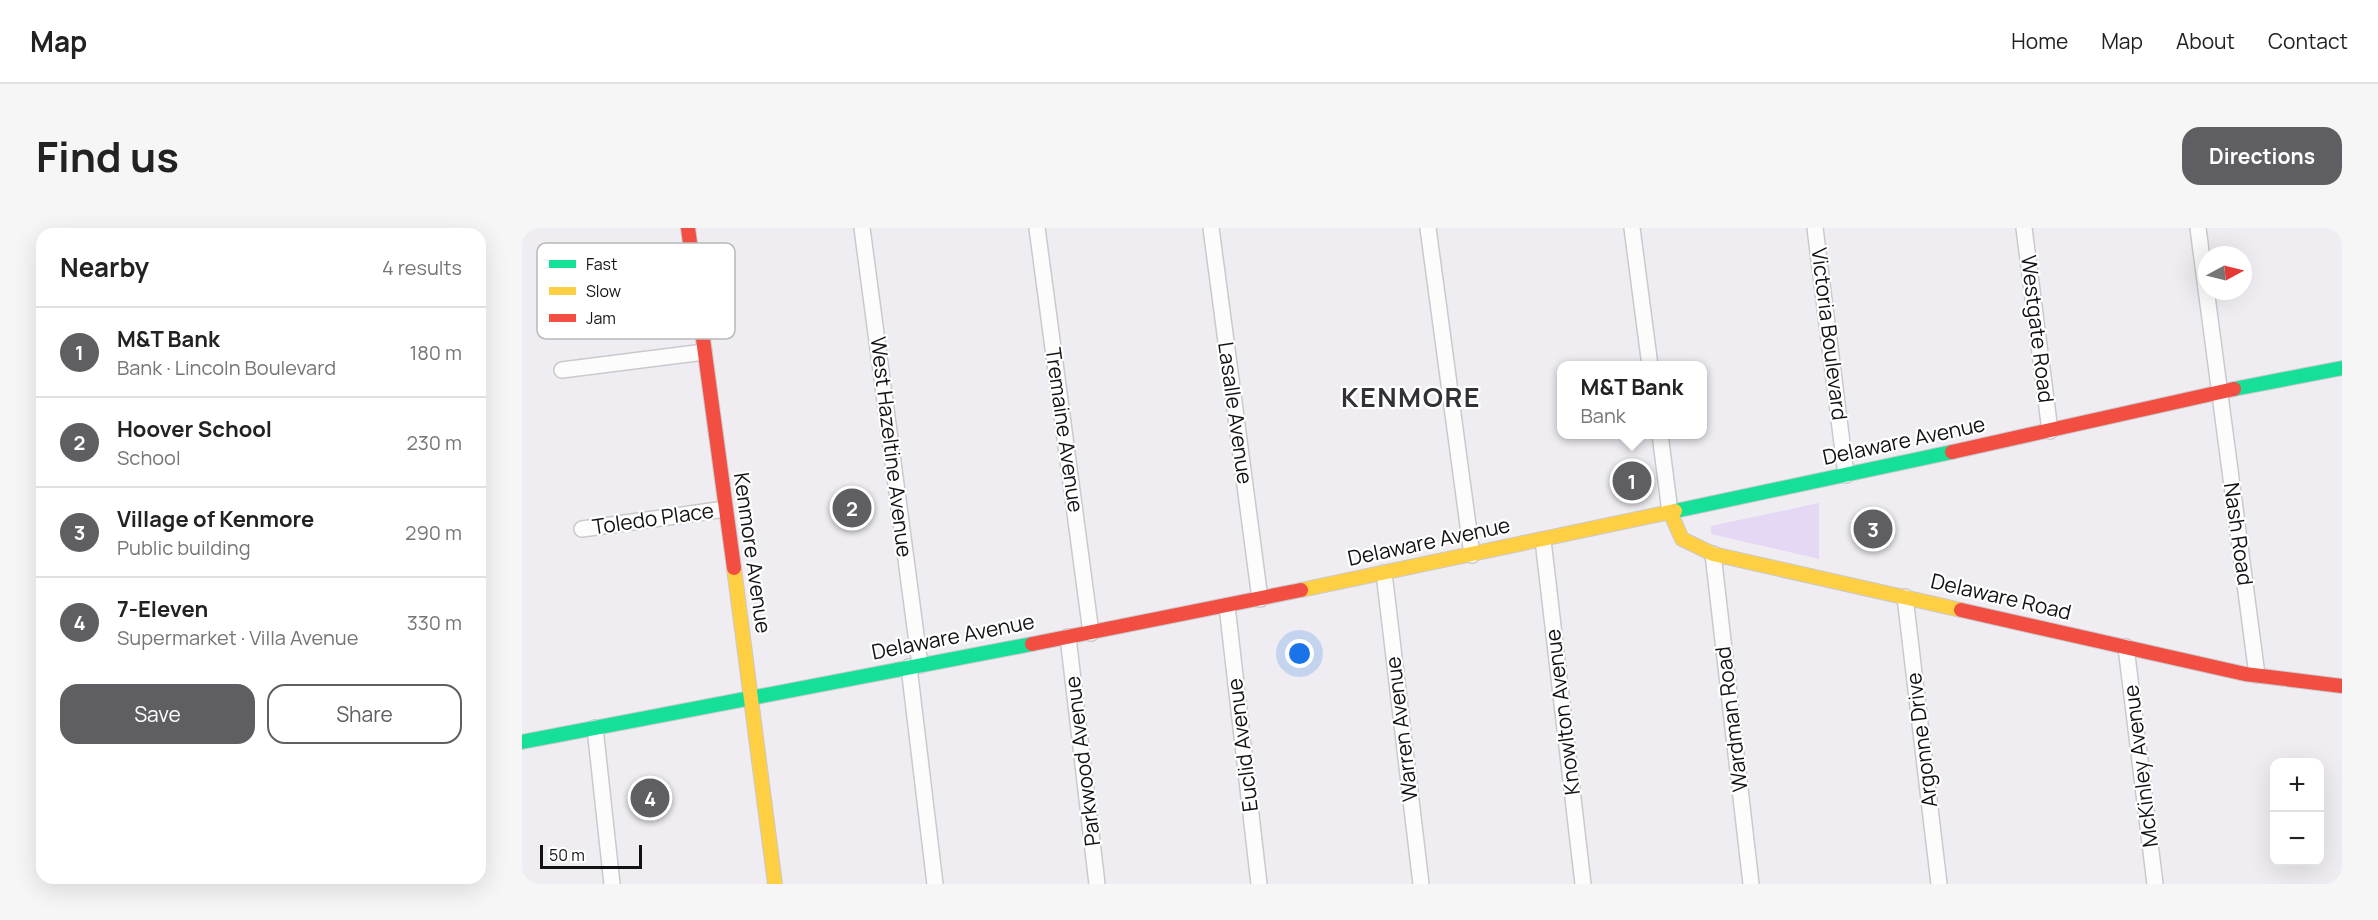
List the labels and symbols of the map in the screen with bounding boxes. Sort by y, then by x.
legend [537,243,735,339]
street label: Victoria Boulevard [1806,246,1854,422]
north arrow [2198,246,2252,300]
text: Fast [586,253,617,275]
street label: Westgate Road [2015,254,2061,404]
text: Slow [586,280,621,302]
text: Jam [586,307,616,329]
street label: West Hazeltine Avenue [865,335,919,559]
street label: Lasalle Avenue [1212,340,1260,486]
street label: Tremaine Avenue [1040,346,1090,514]
district label: KENMORE [1341,378,1481,415]
street label: Delaware Avenue [1820,409,1988,471]
pin: 1 [1612,458,1652,504]
street label: Kenmore Avenue [728,471,778,635]
street label: Nash Road [2218,481,2260,587]
pin: 2 [832,486,872,530]
street label: Toledo Place [590,496,715,540]
pin: 3 [1854,506,1892,552]
street label: Delaware Avenue [1345,510,1513,572]
street label: Delaware Road [1928,566,2074,626]
street label: Delaware Avenue [869,606,1037,666]
street label: Knowlton Avenue [1538,628,1586,797]
your location [1285,639,1314,668]
street label: Wardman Road [1708,645,1754,793]
street label: Warren Avenue [1378,655,1424,803]
street label: Argonne Drive [1899,671,1943,809]
street label: Parkwood Avenue [1058,675,1106,848]
street label: Euclid Avenue [1220,677,1264,813]
street label: McKinley Avenue [2116,683,2164,849]
pin: 4 [630,776,670,820]
scale bar [540,842,642,870]

